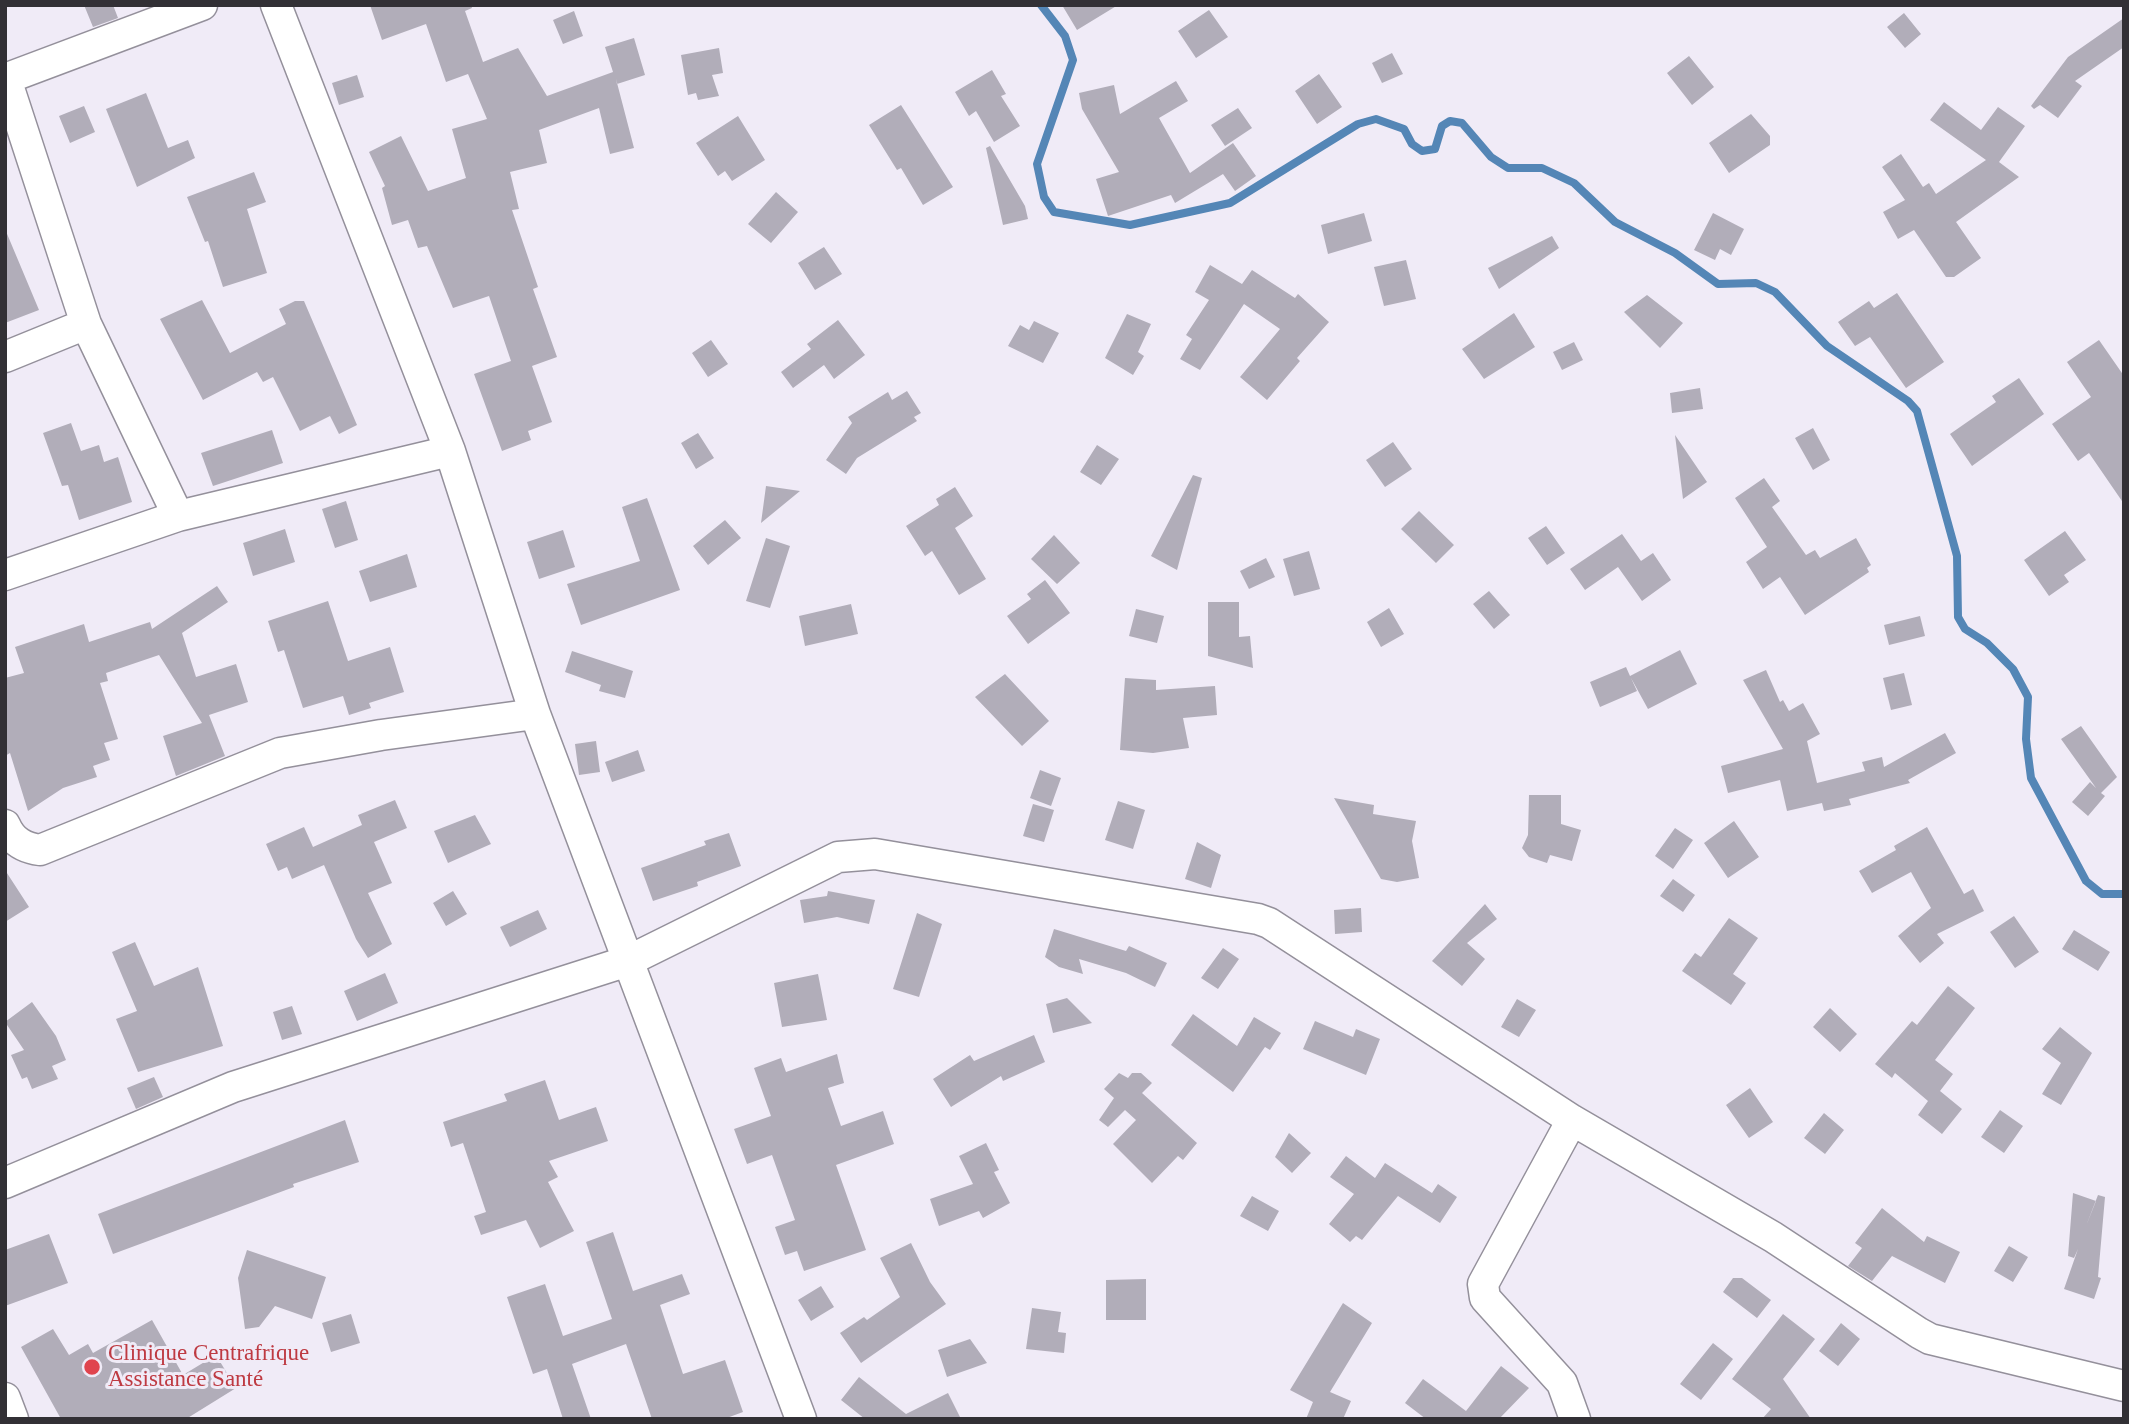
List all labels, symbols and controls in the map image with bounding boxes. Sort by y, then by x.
place label: Clinique Centrafrique Assistance Santé [108,1340,309,1394]
marker: Clinique Centrafrique Assistance Santé [82,1357,102,1377]

